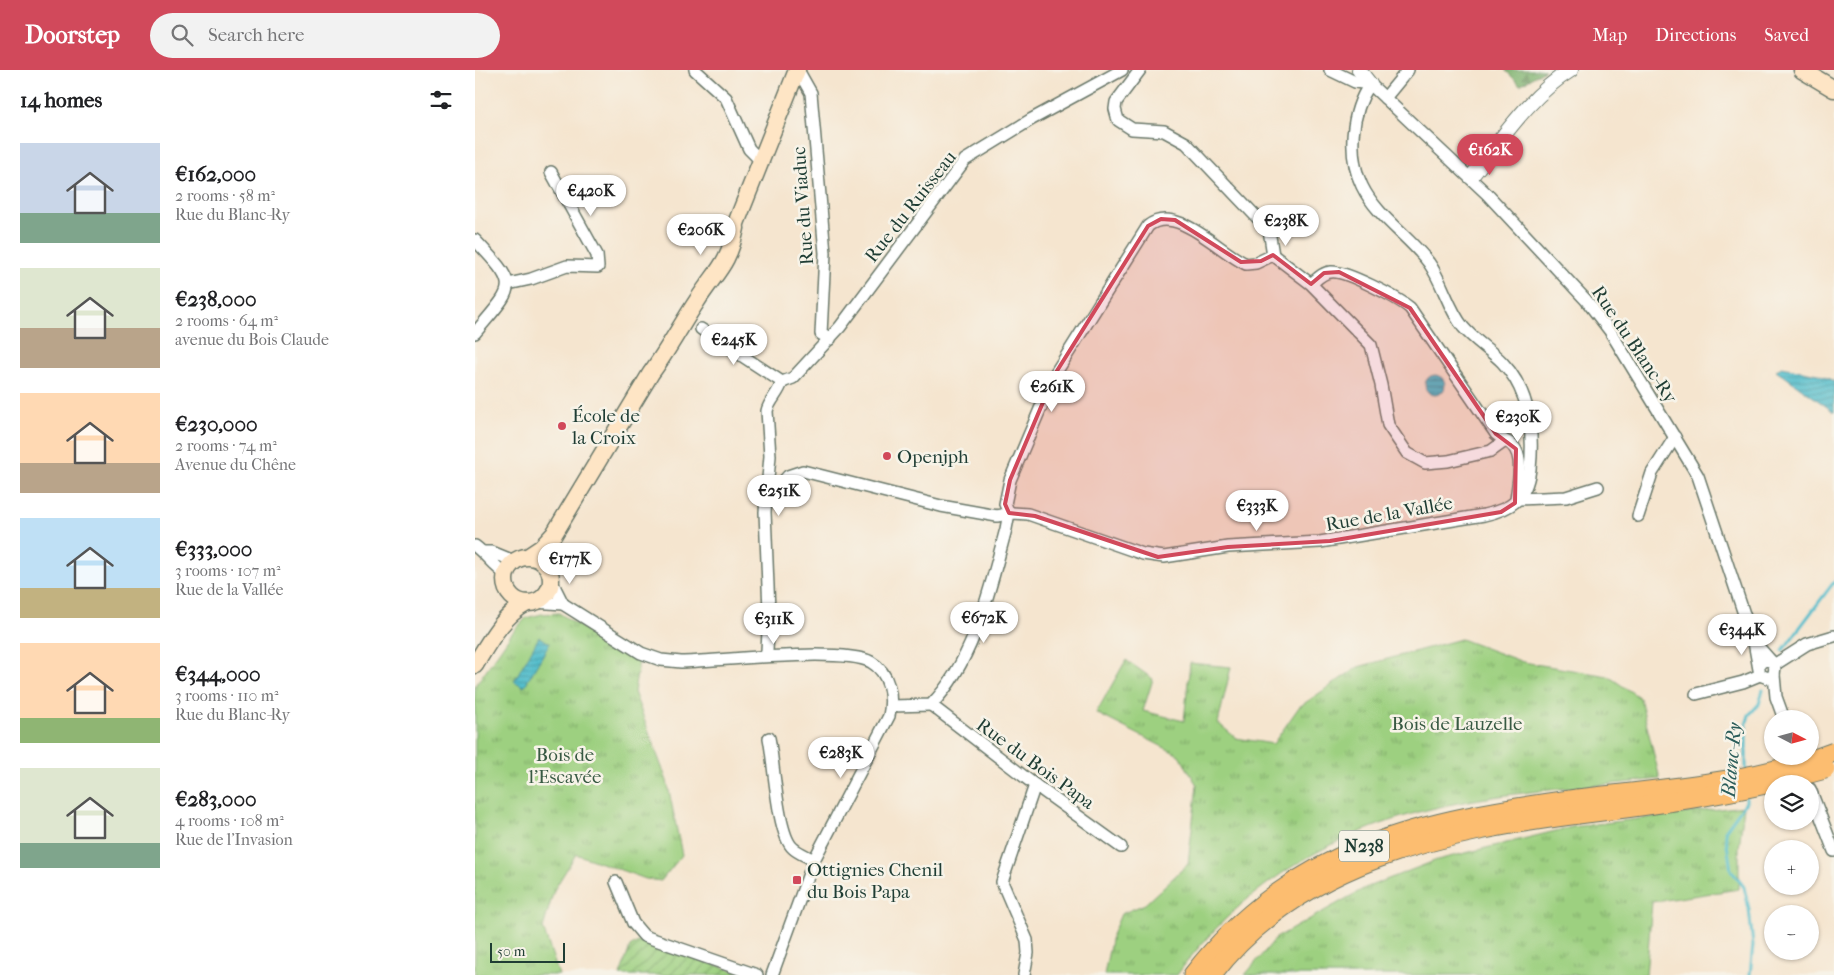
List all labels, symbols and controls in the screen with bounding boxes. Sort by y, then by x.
search box [150,13,500,58]
text: Doorstep [25,21,120,49]
icon: search [168,21,196,49]
text: Search here [208,24,304,46]
text: Map [1593,25,1627,46]
text: Directions [1655,25,1736,46]
text: Saved [1764,25,1809,46]
icon: filters [427,86,455,114]
text: 14 homes [20,88,102,112]
pin: €162K [1455,134,1525,176]
text: €162K [1468,140,1512,159]
street label: Rue du Viaduc [788,146,818,266]
street label: Rue du Ruisseau [860,146,961,267]
text: €162,000 [175,162,256,186]
icon: home [60,163,120,223]
pin: €420K [556,174,626,217]
text: €420K [567,181,615,200]
text: 2 rooms · 58 m² [175,186,275,205]
pin: €238K [1251,204,1321,247]
text: Rue du Blanc-Ry [175,205,290,224]
text: €238K [1264,211,1308,230]
pin: €206K [666,214,736,256]
text: €206K [678,220,724,239]
street label: Rue du Blanc-Ry [1587,282,1682,408]
text: €238,000 [175,287,257,311]
icon: home [60,288,120,348]
text: 2 rooms · 64 m² [175,311,278,330]
pin: €245K [699,324,769,366]
text: avenue du Bois Claude [175,330,329,349]
text: €245K [711,330,757,349]
pin: €261K [1017,370,1087,413]
text: €261K [1030,377,1074,396]
pin: €230K [1483,400,1553,443]
place label: École de la Croix [571,405,640,449]
text: €230K [1496,407,1540,426]
text: €230,000 [175,412,258,436]
icon: home [60,413,120,473]
marker: École de la Croix [556,420,568,432]
text: 2 rooms · 74 m² [175,436,277,455]
place label: Openjph [897,446,969,468]
marker: Openjph [881,450,893,462]
text: Avenue du Chêne [175,455,296,474]
pin: €251K [744,474,814,517]
text: €251K [758,481,800,500]
pin: €333K [1222,490,1292,532]
street label: Rue de la Vallée [1324,492,1454,536]
text: €333K [1237,496,1277,515]
text: €333,000 [175,537,252,561]
icon: home [60,538,120,598]
pin: €177K [535,542,605,585]
text: €177K [549,549,591,568]
text: 3 rooms · 107 m² [175,561,281,580]
text: Rue de la Vallée [175,580,283,599]
pin: €311K [739,602,809,645]
pin: €672K [949,602,1019,644]
text: €672K [961,608,1007,627]
text: €311K [754,609,794,628]
pin: €344K [1707,614,1777,656]
text: €344K [1719,620,1765,639]
text: €344,000 [175,662,261,686]
icon: home [60,663,120,723]
text: 3 rooms · 110 m² [175,686,279,705]
text: Rue du Blanc-Ry [175,705,290,724]
north arrow [1764,710,1819,765]
map controls [1764,710,1819,960]
park label: Bois de Lauzelle [1392,713,1522,735]
street label: Rue du Bois Papa [972,714,1099,814]
water label: Blanc-Ry [1717,721,1746,799]
pin: €283K [806,736,876,779]
text: €283K [819,743,863,762]
park label: Bois de l'Escavée [528,744,601,788]
button: layers [1764,775,1819,830]
text: €283,000 [175,787,257,811]
icon: home [60,788,120,848]
text: 4 rooms · 108 m² [175,811,284,830]
text: Rue de l'Invasion [175,830,293,849]
road number: N238 [1339,830,1389,861]
button: + [1764,840,1819,895]
place label: Ottignies Chenil du Bois Papa [807,859,943,903]
marker: Ottignies Chenil du Bois Papa [791,874,803,886]
button: − [1764,905,1819,960]
scale bar [490,940,565,963]
text: 50 m [497,943,525,960]

